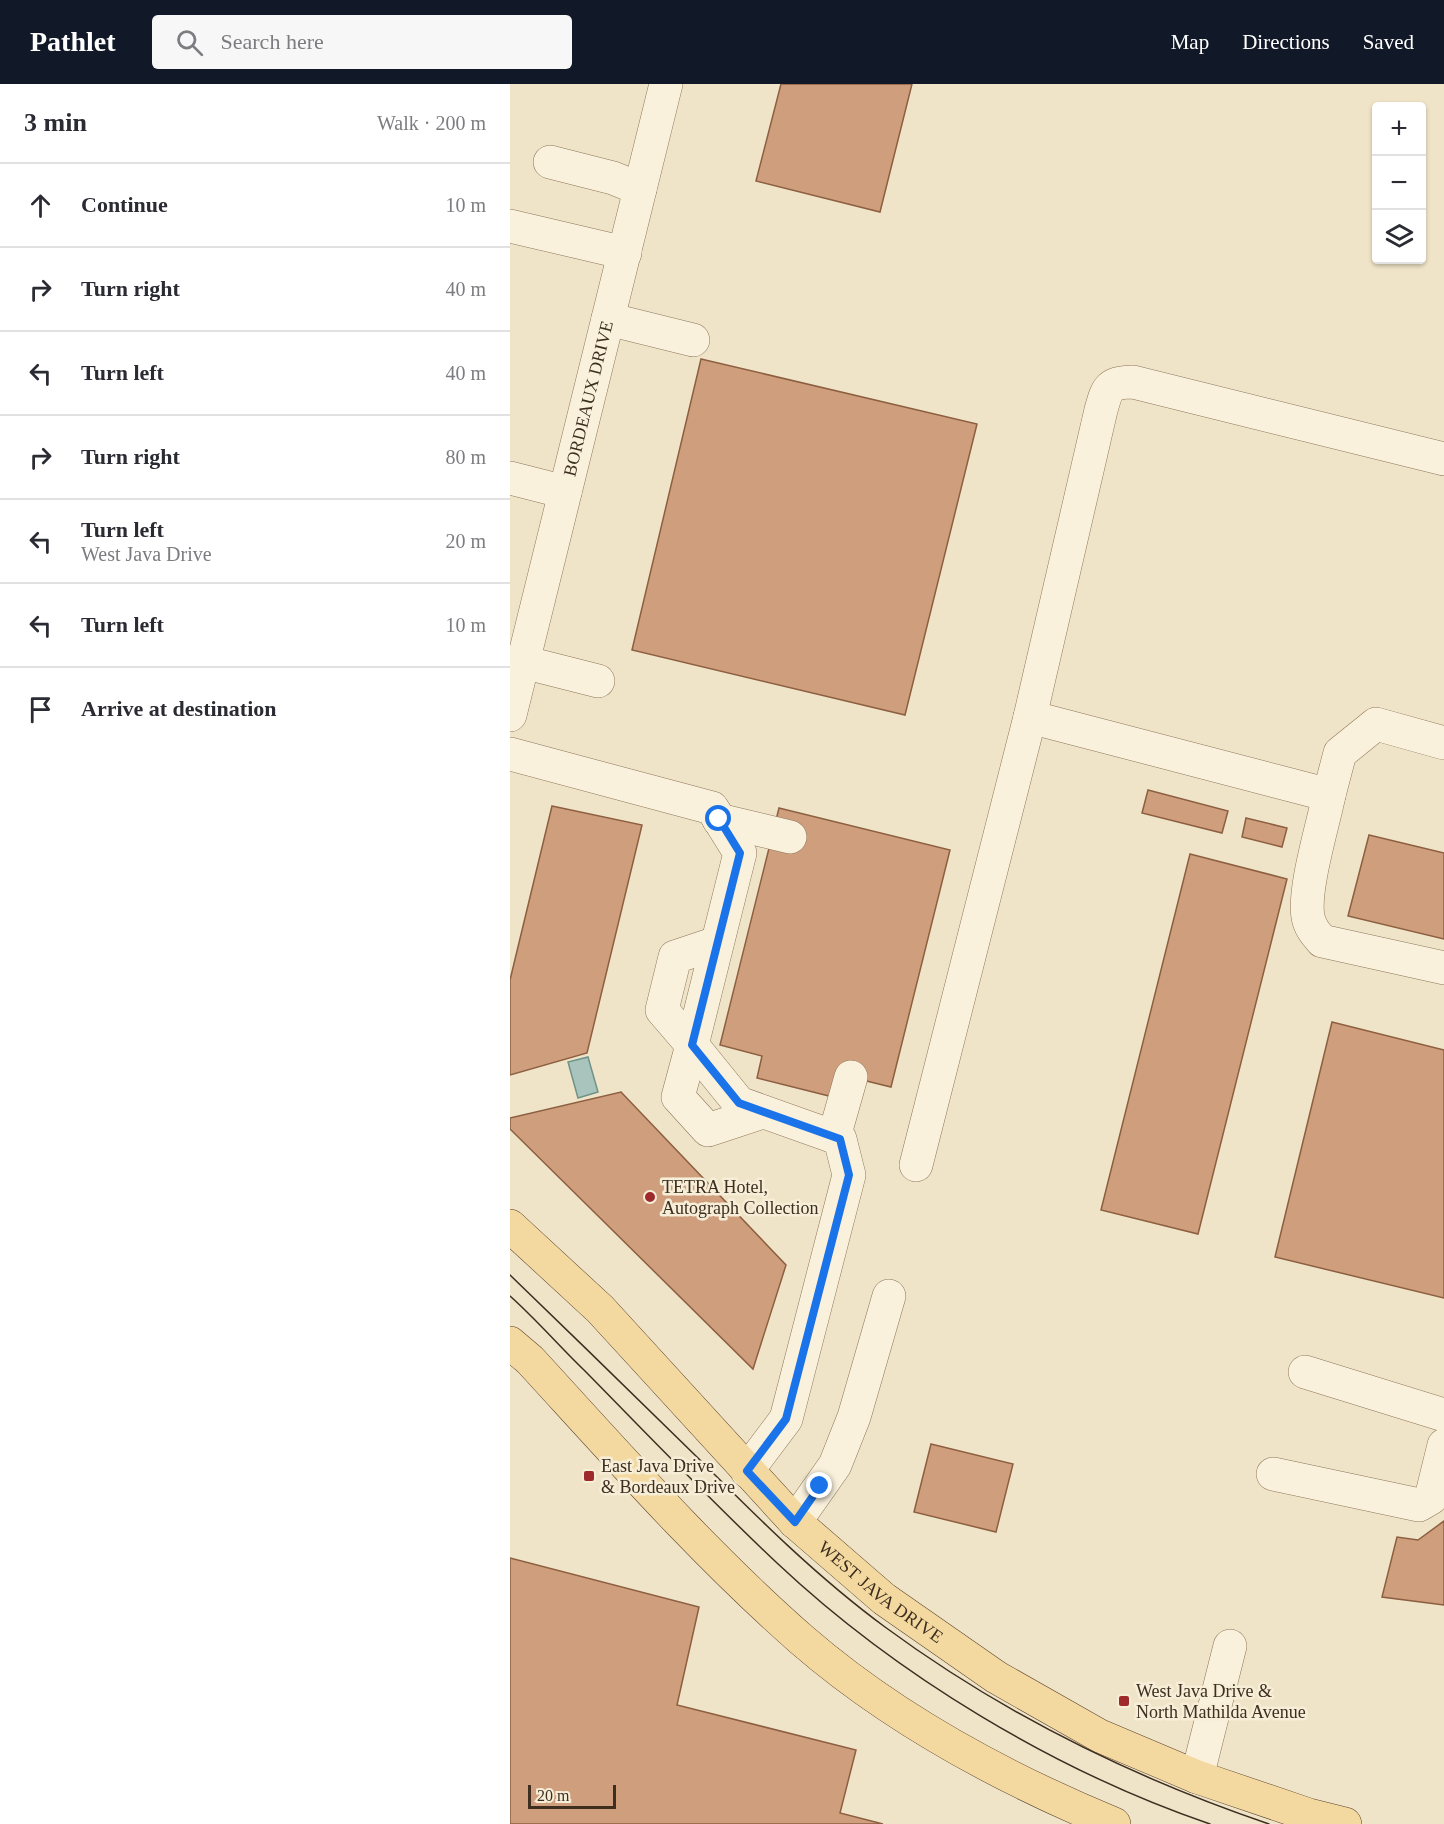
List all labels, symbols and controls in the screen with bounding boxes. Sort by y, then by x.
search box [152,15,572,69]
text: Pathlet [30,26,116,57]
icon: search [173,26,206,59]
text: Search here [221,29,324,54]
text: Map [1171,30,1209,54]
text: Directions [1242,30,1330,54]
text: Saved [1363,30,1414,54]
map controls [1372,102,1426,264]
button: + [1372,102,1426,156]
text: 3 min [24,108,87,137]
text: Walk · 200 m [377,112,486,134]
button: − [1372,156,1426,210]
icon: ahead [24,189,57,222]
text: Continue [81,192,168,217]
text: 10 m [445,194,486,216]
button: layers [1372,210,1426,264]
icon: right [24,273,57,306]
text: Turn right [81,276,180,301]
text: 40 m [445,278,486,300]
street label: BORDEAUX DRIVE [559,319,617,478]
icon: left [24,357,57,390]
text: Turn left [81,360,164,385]
text: 40 m [445,362,486,384]
icon: right [24,441,57,474]
text: Turn right [81,444,180,469]
text: 80 m [445,446,486,468]
text: Turn left [81,517,164,542]
icon: left [24,525,57,558]
text: 20 m [445,530,486,552]
text: West Java Drive [81,543,212,565]
icon: left [24,609,57,642]
text: Turn left [81,612,164,637]
text: 10 m [445,614,486,636]
icon: arrive [24,693,57,726]
text: Arrive at destination [81,696,277,721]
route start [705,805,731,831]
place label: TETRA Hotel, Autograph Collection [662,1177,818,1218]
marker: TETRA Hotel, Autograph Collection [643,1190,657,1204]
place label: East Java Drive & Bordeaux Drive [601,1456,735,1497]
marker: East Java Drive & Bordeaux Drive [582,1469,596,1483]
route end [806,1472,832,1498]
street label: WEST JAVA DRIVE [814,1537,947,1647]
place label: West Java Drive & North Mathilda Avenue [1136,1681,1306,1722]
marker: West Java Drive & North Mathilda Avenue [1117,1694,1131,1708]
scale bar [528,1782,616,1810]
text: 20 m [537,1787,569,1804]

